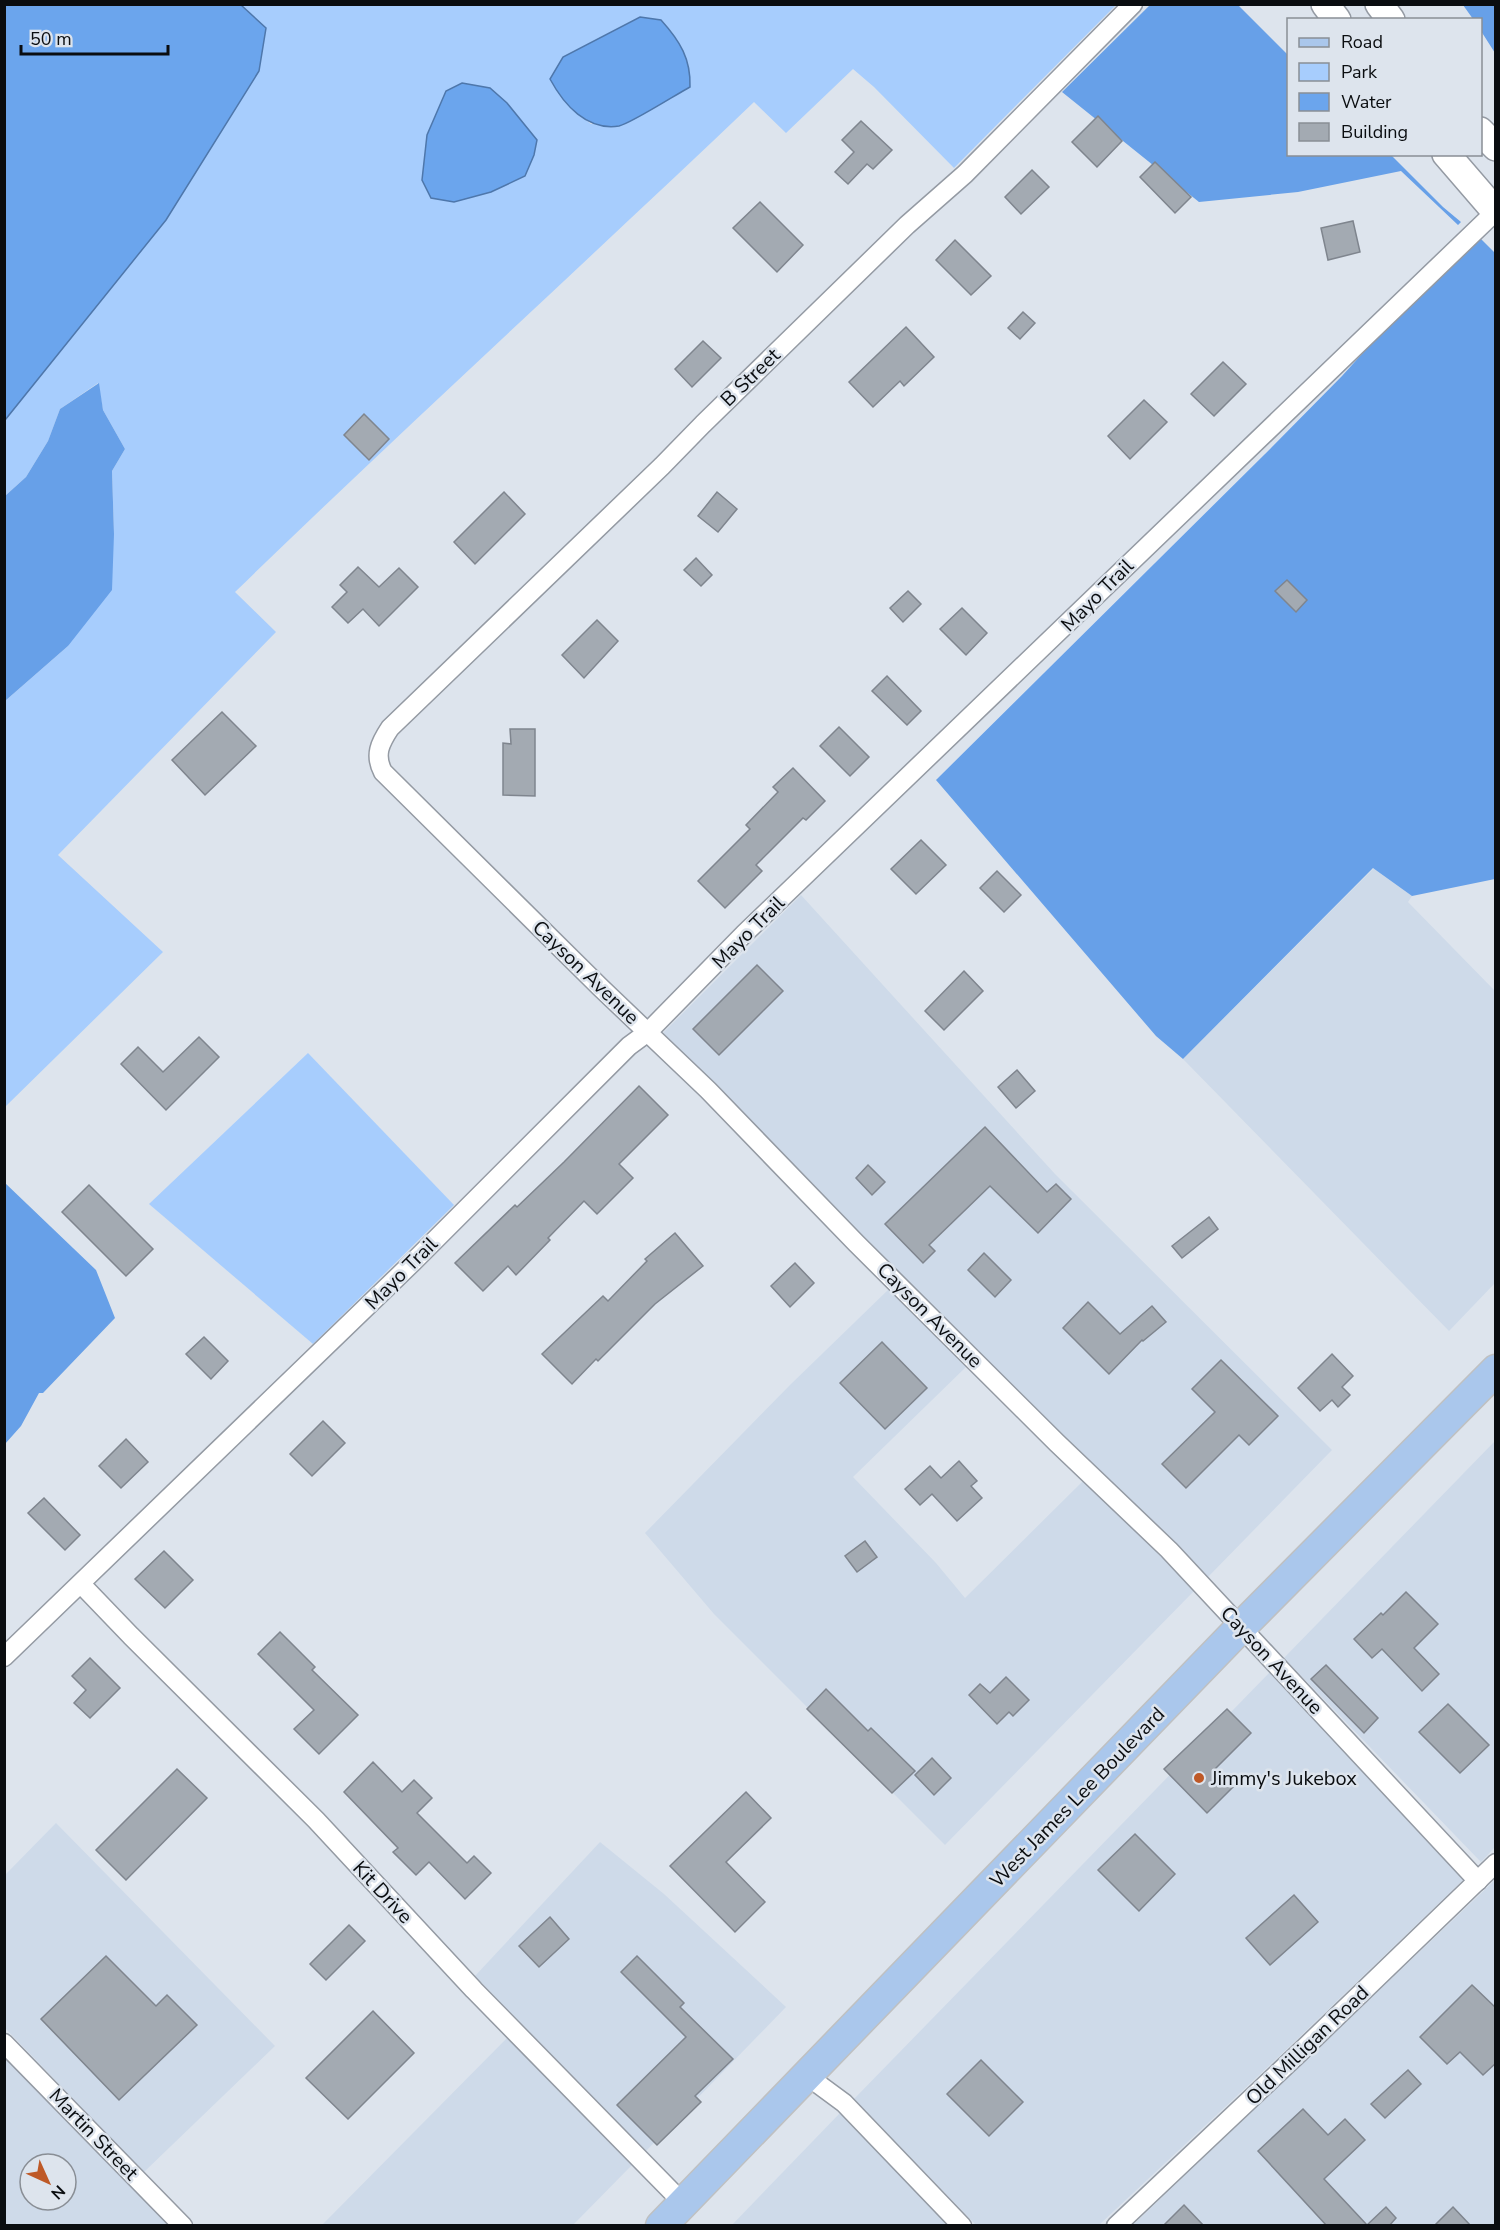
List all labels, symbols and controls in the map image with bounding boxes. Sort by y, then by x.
scale bar [21,18,168,56]
legend [1287,18,1482,156]
text: 50 m [30,27,72,51]
text: Road [1341,30,1383,54]
text: Park [1341,60,1378,84]
text: Water [1341,90,1392,114]
text: Building [1341,120,1408,144]
street label: B Street [715,342,787,413]
street label: Mayo Trail [1055,553,1140,638]
street label: Mayo Trail [706,890,791,975]
street label: Cayson Avenue [526,914,645,1030]
street label: Mayo Trail [359,1231,444,1316]
street label: Cayson Avenue [871,1257,988,1374]
street label: Cayson Avenue [1214,1600,1329,1720]
street label: West James Lee Boulevard [984,1701,1171,1894]
place label: Jimmy's Jukebox [1210,1765,1357,1792]
marker: Jimmy's Jukebox [1192,1771,1206,1785]
street label: Kit Drive [347,1855,419,1930]
street label: Old Milligan Road [1240,1980,1375,2111]
street label: Martin Street [43,2082,145,2187]
north arrow [18,2152,78,2212]
text: N [46,2180,70,2204]

